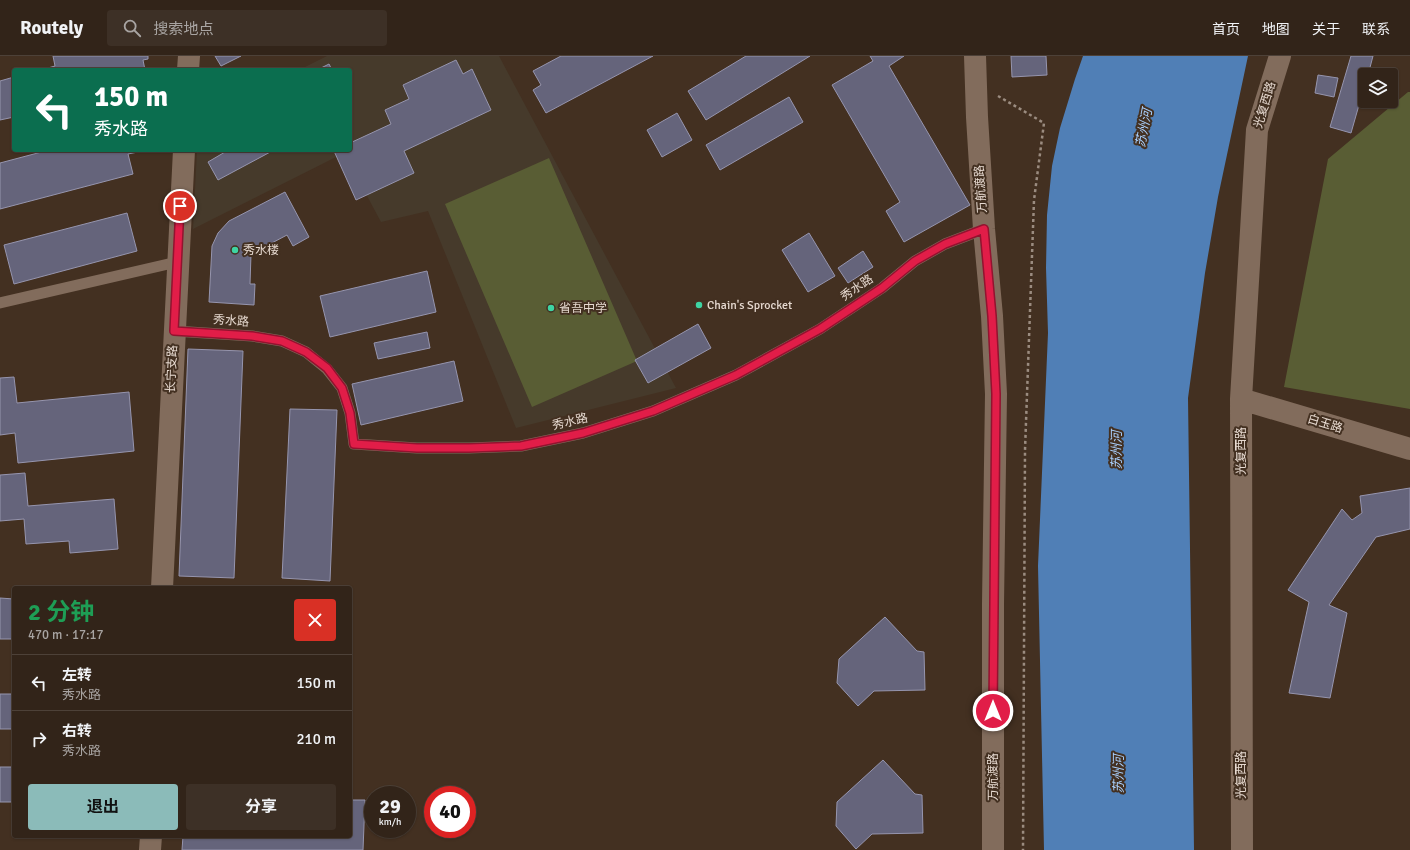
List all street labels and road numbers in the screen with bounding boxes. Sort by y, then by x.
street label: 光复西路 [1251,80,1279,130]
street label: 万航渡路 [972,165,990,213]
street label: 秀水路 [838,272,876,304]
street label: 秀水路 [213,312,249,330]
street label: 长宁支路 [163,345,181,393]
street label: 秀水路 [551,411,589,433]
street label: 白玉路 [1306,412,1344,436]
street label: 光复西路 [1234,427,1249,475]
street label: 光复西路 [1234,751,1249,799]
street label: 万航渡路 [986,753,1001,801]

